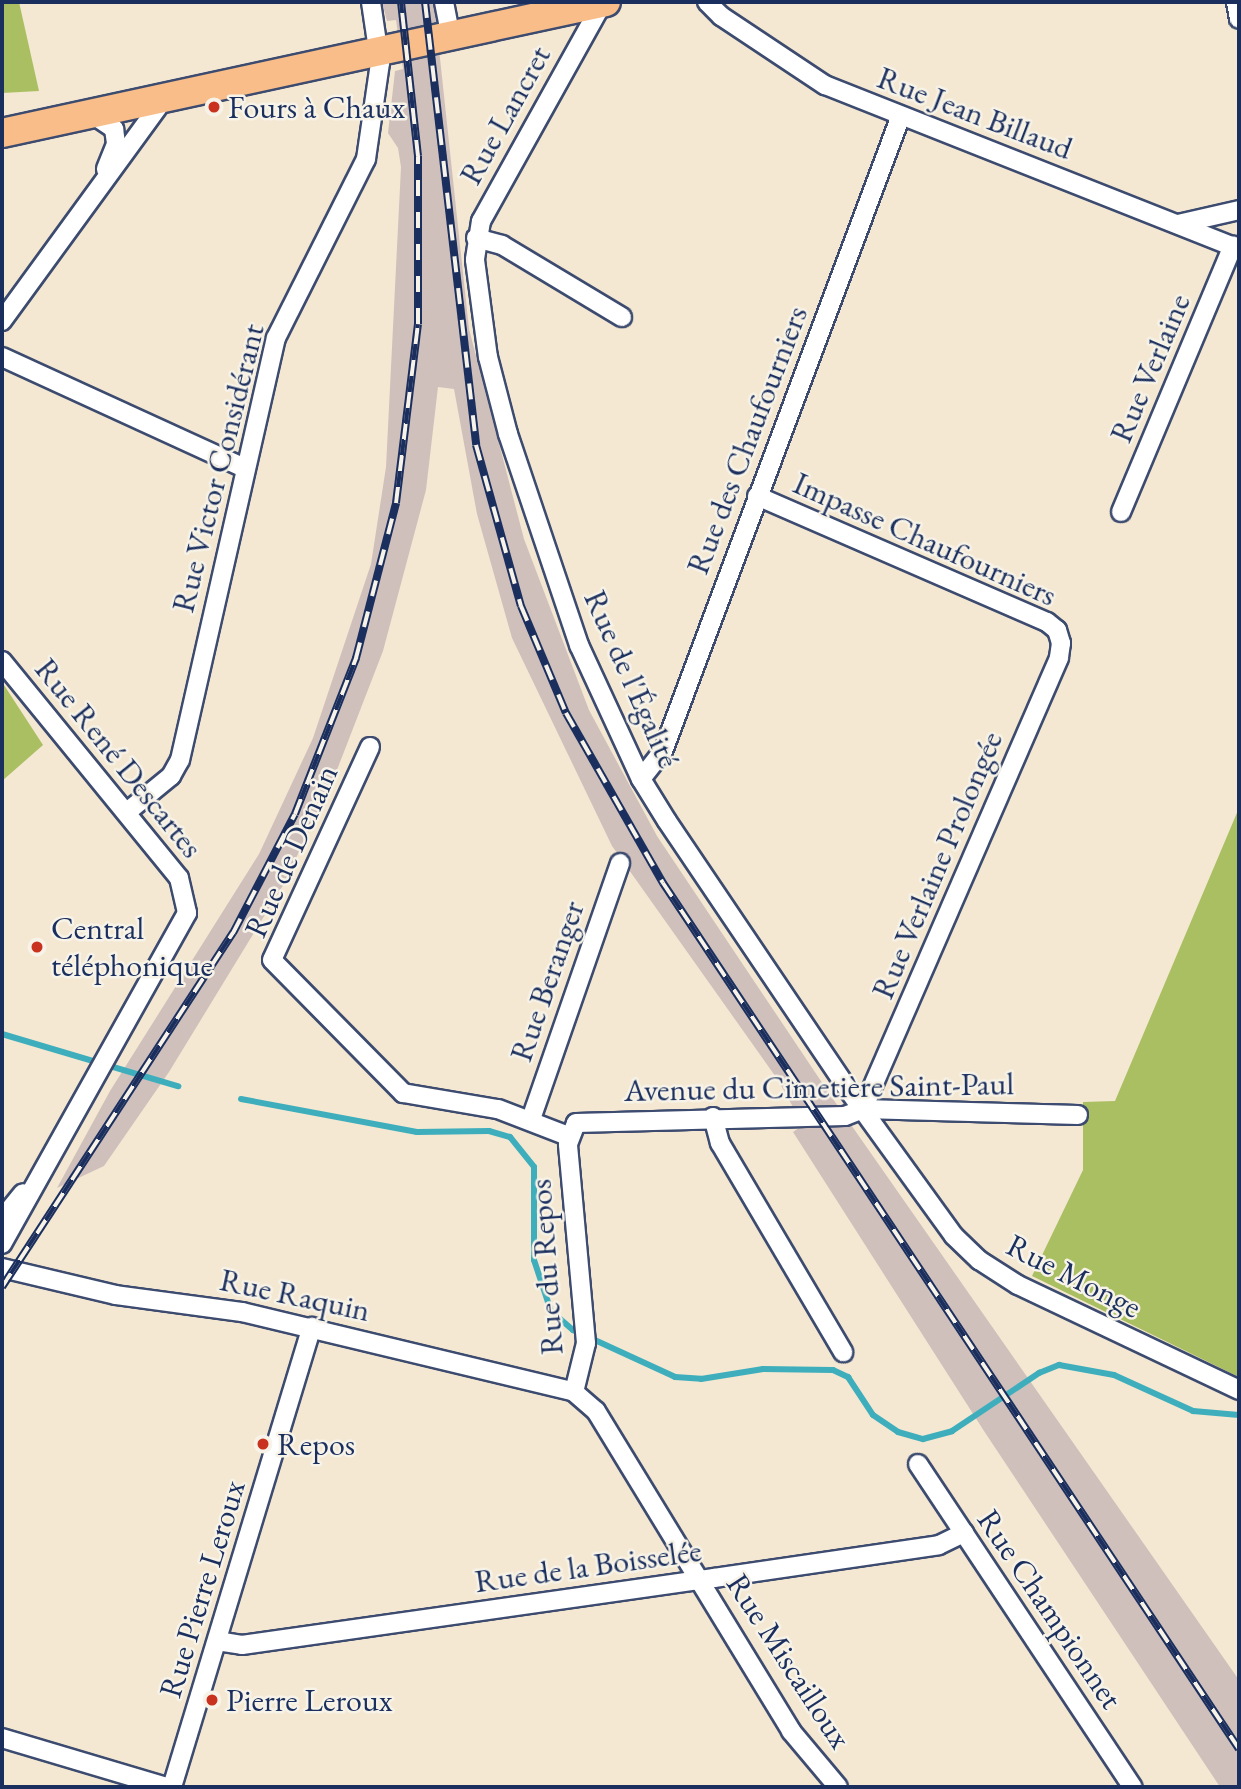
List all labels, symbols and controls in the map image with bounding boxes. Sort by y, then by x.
street label: Rue Lancret [451,39,559,191]
street label: Rue Jean Billaud [872,58,1078,168]
place label: Fours à Chaux [228,88,405,126]
marker: Fours à Chaux [206,99,222,115]
street label: Rue Verlaine [1102,288,1198,448]
street label: Rue des Chaufourniers [678,301,816,579]
street label: Rue Victor Considérant [164,320,272,616]
street label: Impasse Chaufourniers [788,464,1062,614]
street label: Rue de l'Égalité [576,584,688,774]
street label: Rue René Descartes [27,651,211,865]
street label: Rue Verlaine Prolongée [863,726,1011,1004]
street label: Rue de Denain [236,759,346,943]
street label: Rue Beranger [502,896,592,1066]
place label: Central téléphonique [51,910,213,985]
marker: Central téléphonique [29,939,45,955]
street label: Avenue du Cimetière Saint-Paul [624,1064,1014,1110]
street label: Rue du Repos [521,1178,571,1356]
street label: Rue Monge [1000,1226,1148,1326]
street label: Rue Raquin [216,1260,374,1330]
place label: Repos [277,1425,355,1463]
marker: Repos [255,1436,271,1452]
street label: Rue Pierre Leroux [151,1476,253,1702]
street label: Rue Championnet [969,1502,1131,1716]
street label: Rue de la Boisselée [472,1531,704,1601]
street label: Rue Miscailloux [718,1566,860,1756]
place label: Pierre Leroux [226,1681,393,1719]
marker: Pierre Leroux [204,1692,220,1708]

